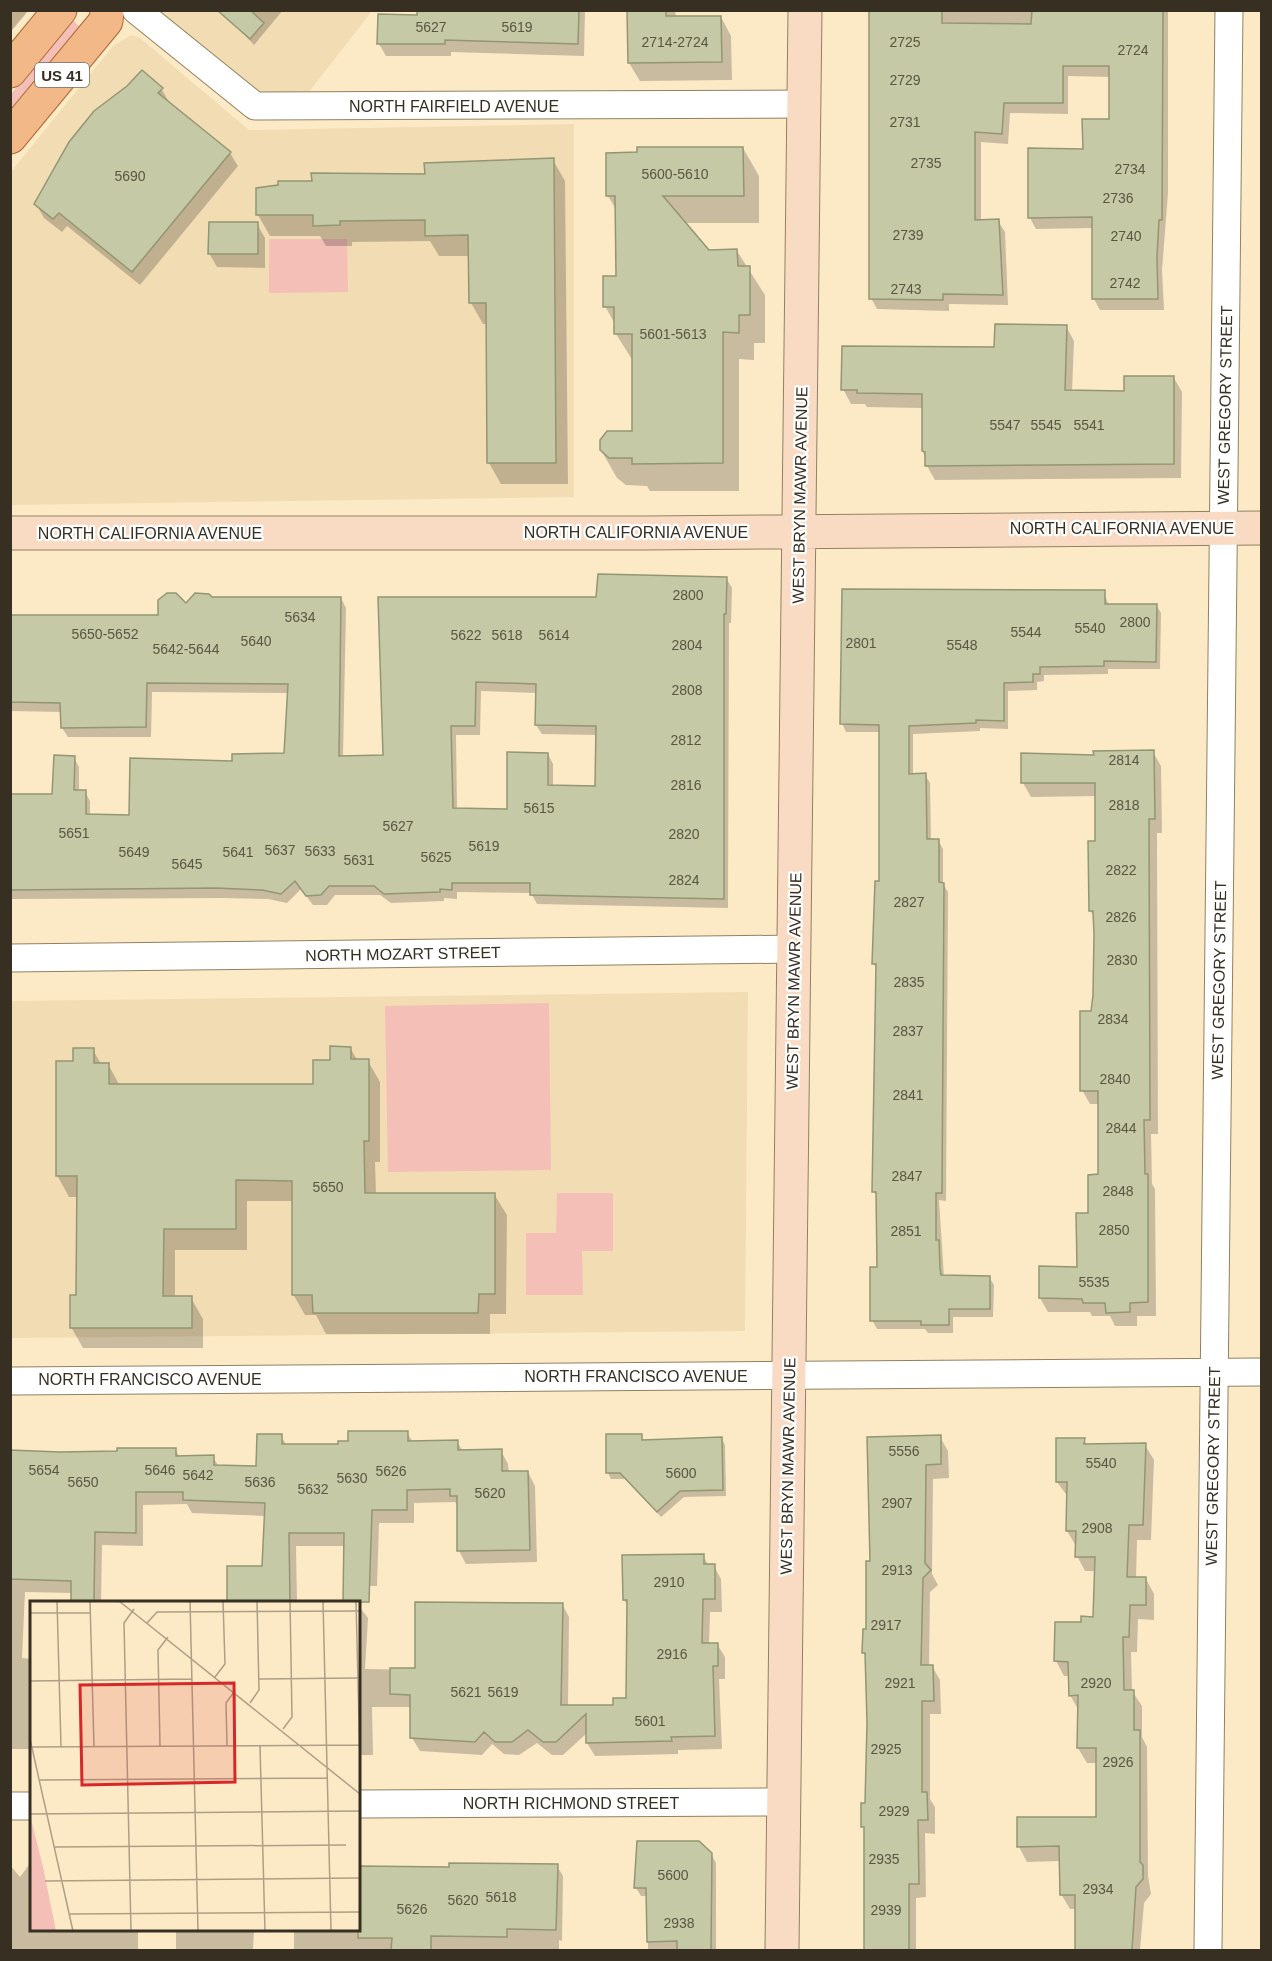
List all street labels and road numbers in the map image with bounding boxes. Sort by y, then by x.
road number: US 41 [35,63,89,87]
street label: NORTH FAIRFIELD AVENUE [349,98,559,115]
street label: WEST GREGORY STREET [1215,305,1235,505]
street label: WEST BRYN MAWR AVENUE [790,386,810,604]
street label: NORTH CALIFORNIA AVENUE [1010,520,1234,537]
street label: NORTH CALIFORNIA AVENUE [524,524,748,541]
street label: NORTH CALIFORNIA AVENUE [38,525,262,542]
street label: WEST BRYN MAWR AVENUE [784,872,804,1090]
street label: WEST GREGORY STREET [1209,880,1229,1080]
street label: NORTH MOZART STREET [305,944,501,964]
street label: WEST BRYN MAWR AVENUE [778,1357,798,1575]
street label: WEST GREGORY STREET [1203,1366,1223,1566]
street label: NORTH FRANCISCO AVENUE [524,1368,748,1385]
street label: NORTH FRANCISCO AVENUE [38,1371,262,1388]
street label: NORTH RICHMOND STREET [463,1795,680,1812]

